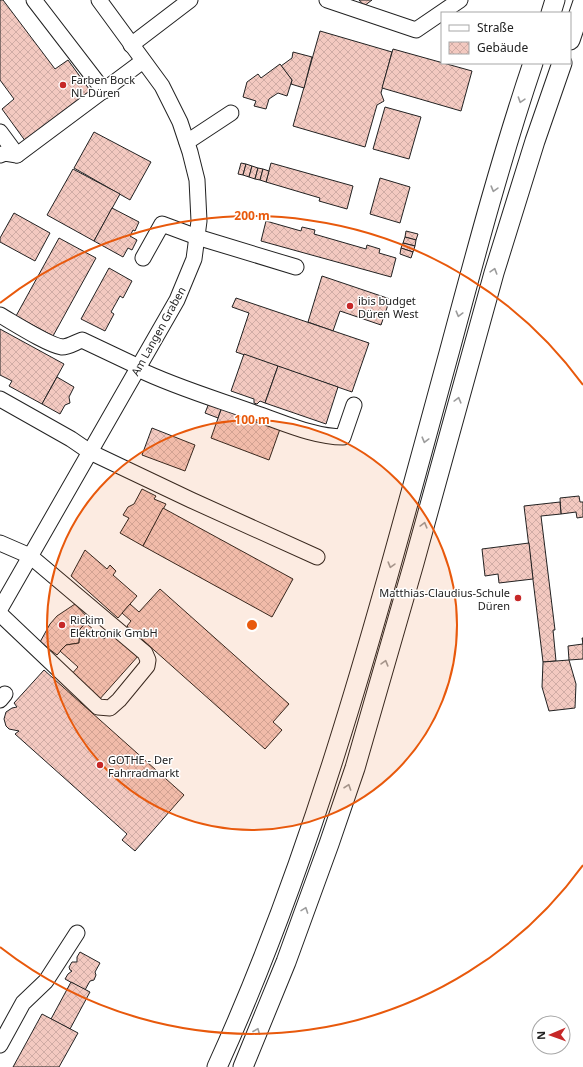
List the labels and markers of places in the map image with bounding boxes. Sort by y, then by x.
place label: Farben Bock NL Düren [71,72,135,100]
marker: Farben Bock NL Düren [58,80,68,90]
place label: ibis budget Düren West [358,293,418,321]
marker: ibis budget Düren West [345,301,355,311]
place label: Matthias-Claudius-Schule Düren [379,585,510,613]
marker: Matthias-Claudius-Schule Düren [513,593,523,603]
place label: Rickim Elektronik GmbH [70,612,158,640]
centre of rings [245,618,259,632]
marker: Rickim Elektronik GmbH [57,620,67,630]
place label: GOTHE - Der Fahrradmarkt [108,752,179,780]
marker: GOTHE - Der Fahrradmarkt [95,760,105,770]

